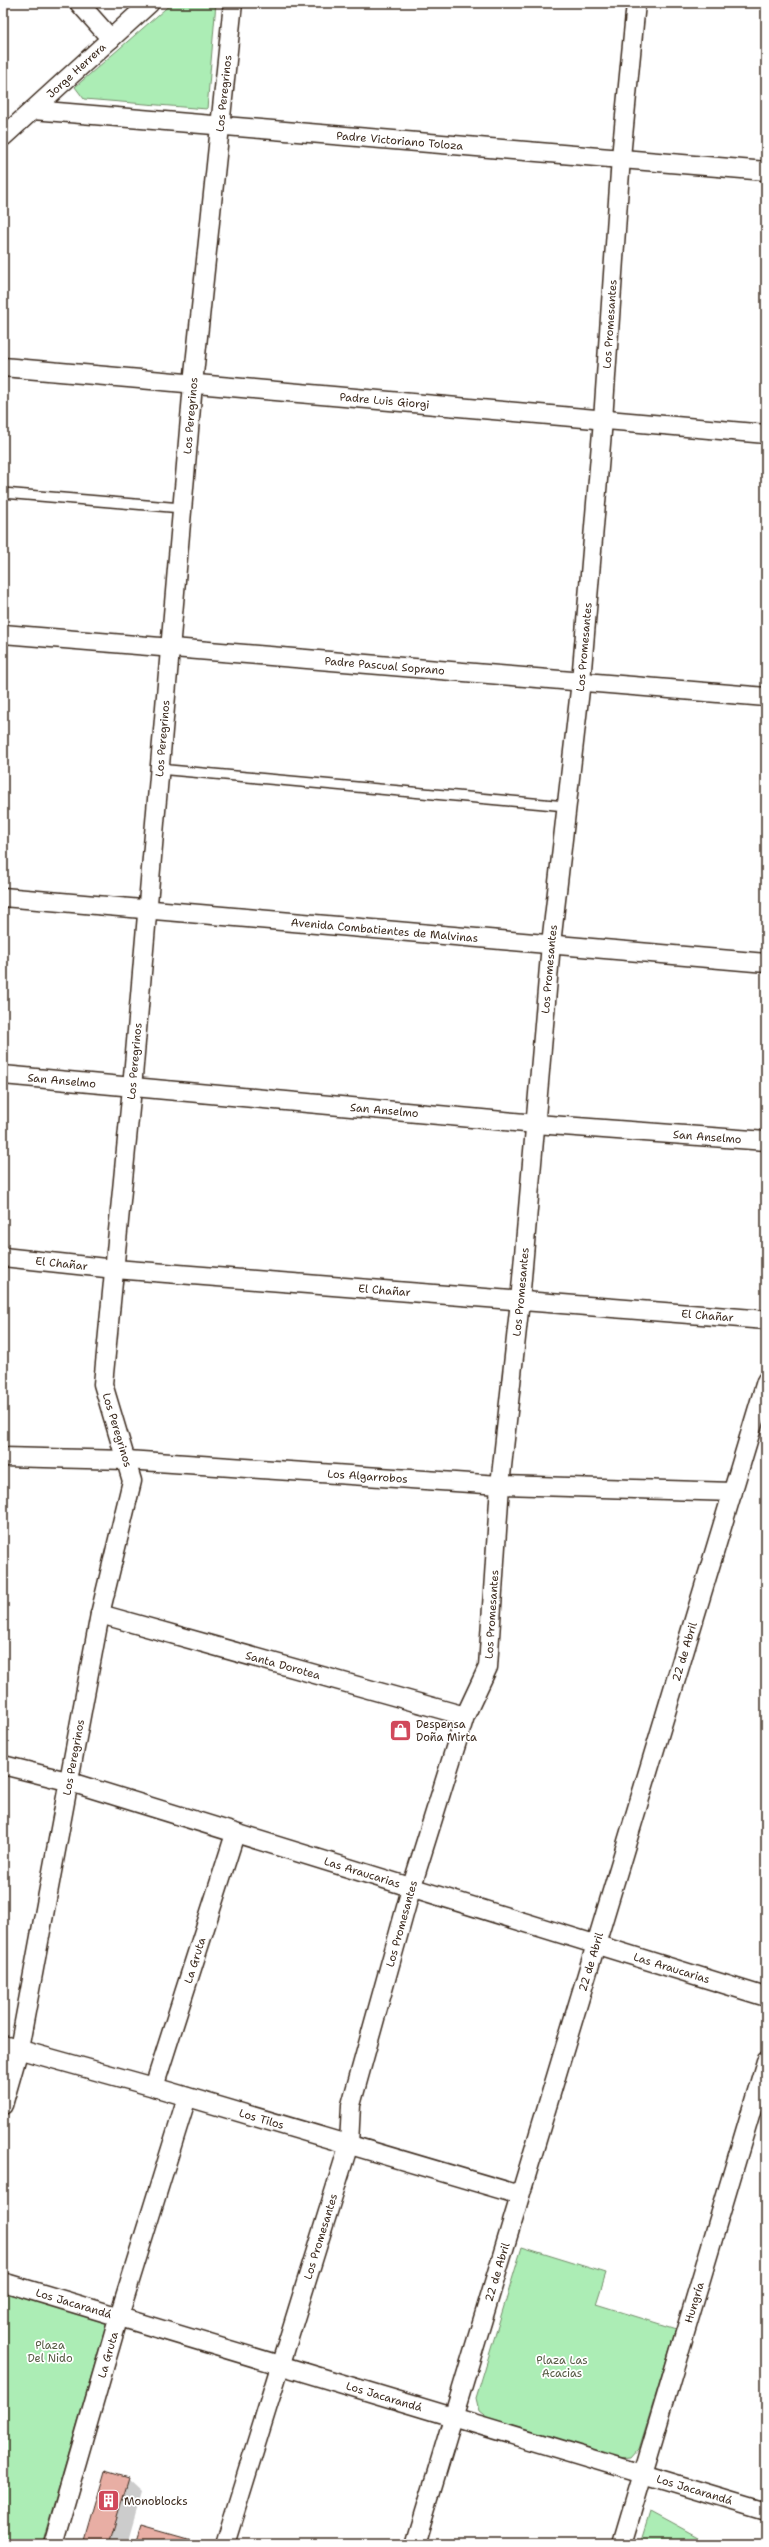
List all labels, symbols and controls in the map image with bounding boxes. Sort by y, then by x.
street label: Jorge Herrera [43,39,109,101]
street label: Los Peregrinos [212,54,235,133]
street label: Padre Victoriano Toloza [336,128,464,153]
street label: Los Promesantes [599,279,620,369]
street label: Los Peregrinos [179,376,201,455]
street label: Padre Luis Giorgi [339,389,430,412]
street label: Los Promesantes [572,602,595,692]
street label: Padre Pascual Soprano [324,653,446,678]
street label: Los Peregrinos [151,699,173,778]
street label: Avenida Combatientes de Malvinas [290,914,479,946]
street label: Los Promesantes [537,924,561,1014]
street label: Los Peregrinos [123,1022,145,1100]
street label: San Anselmo [27,1070,97,1091]
street label: San Anselmo [349,1099,420,1121]
street label: San Anselmo [672,1127,742,1147]
street label: Los Promesantes [509,1247,532,1337]
street label: El Chañar [35,1253,89,1274]
street label: El Chañar [358,1281,411,1300]
street label: El Chañar [681,1306,734,1325]
street label: Los Peregrinos [99,1391,135,1469]
street label: Los Algarrobos [327,1466,408,1486]
street label: Los Promesantes [481,1569,502,1660]
street label: 22 de Abril [668,1620,700,1683]
street label: Santa Dorotea [244,1648,322,1683]
shop icon: Despensa Doña Mirta [387,1717,413,1743]
place label: Despensa Doña Mirta [416,1717,477,1745]
street label: Los Peregrinos [59,1718,88,1797]
street label: Las Araucarias [322,1853,402,1891]
street label: Los Promesantes [382,1878,421,1969]
street label: 22 de Abril [575,1930,607,1993]
street label: La Gruta [180,1935,209,1985]
street label: Las Araucarias [632,1949,712,1987]
street label: Los Tilos [237,2105,286,2133]
street label: Los Promesantes [300,2192,341,2281]
street label: 22 de Abril [481,2240,513,2304]
street label: Hungría [681,2280,707,2325]
street label: Los Jacarandá [34,2285,114,2322]
street label: La Gruta [94,2330,122,2380]
park label: Plaza Del Nido [27,2338,73,2366]
park label: Plaza Las Acacias [536,2353,588,2381]
street label: Los Jacarandá [344,2378,424,2415]
street label: Los Jacarandá [655,2471,735,2508]
building icon: Monoblocks [96,2488,122,2514]
place label: Monoblocks [124,2494,188,2509]

